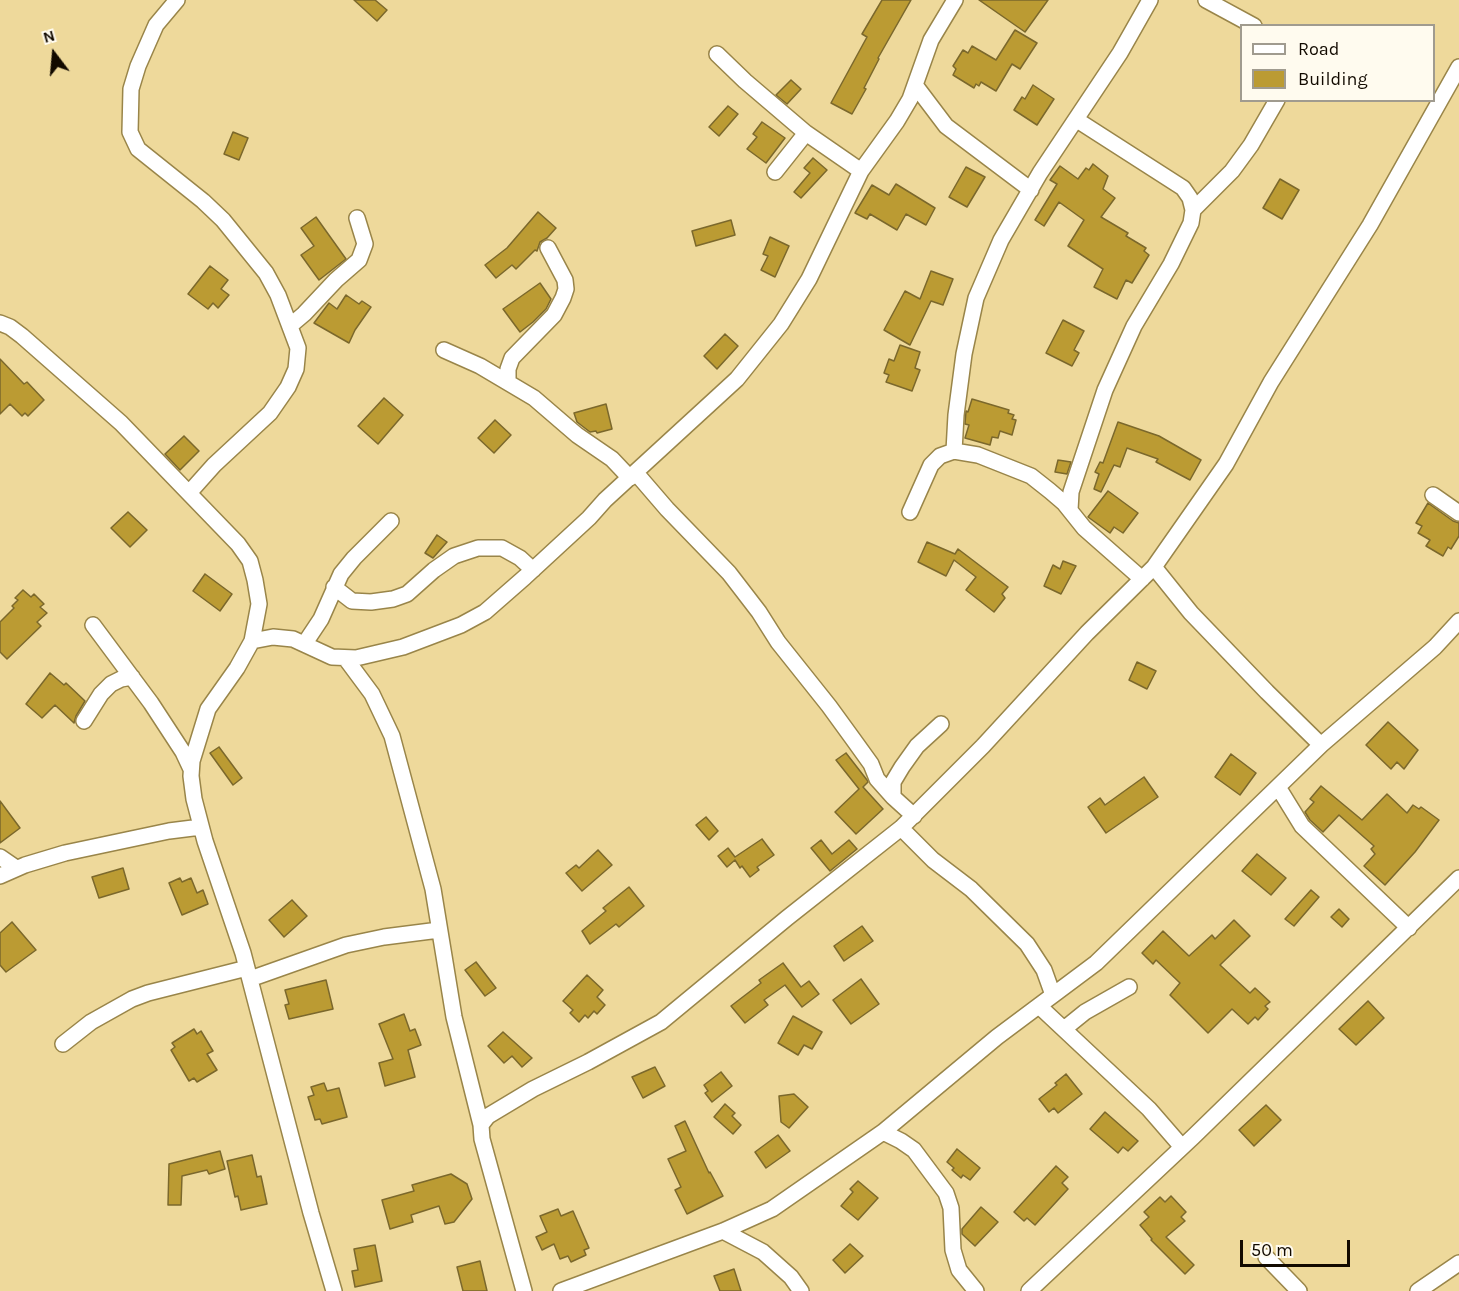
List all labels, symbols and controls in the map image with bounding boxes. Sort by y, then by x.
north arrow [24,24,84,84]
legend [1240,24,1435,102]
text: N [41,26,57,47]
text: Road [1298,38,1339,60]
text: Building [1298,68,1368,90]
scale bar [1243,1228,1352,1266]
text: 50 m [1251,1239,1293,1261]

